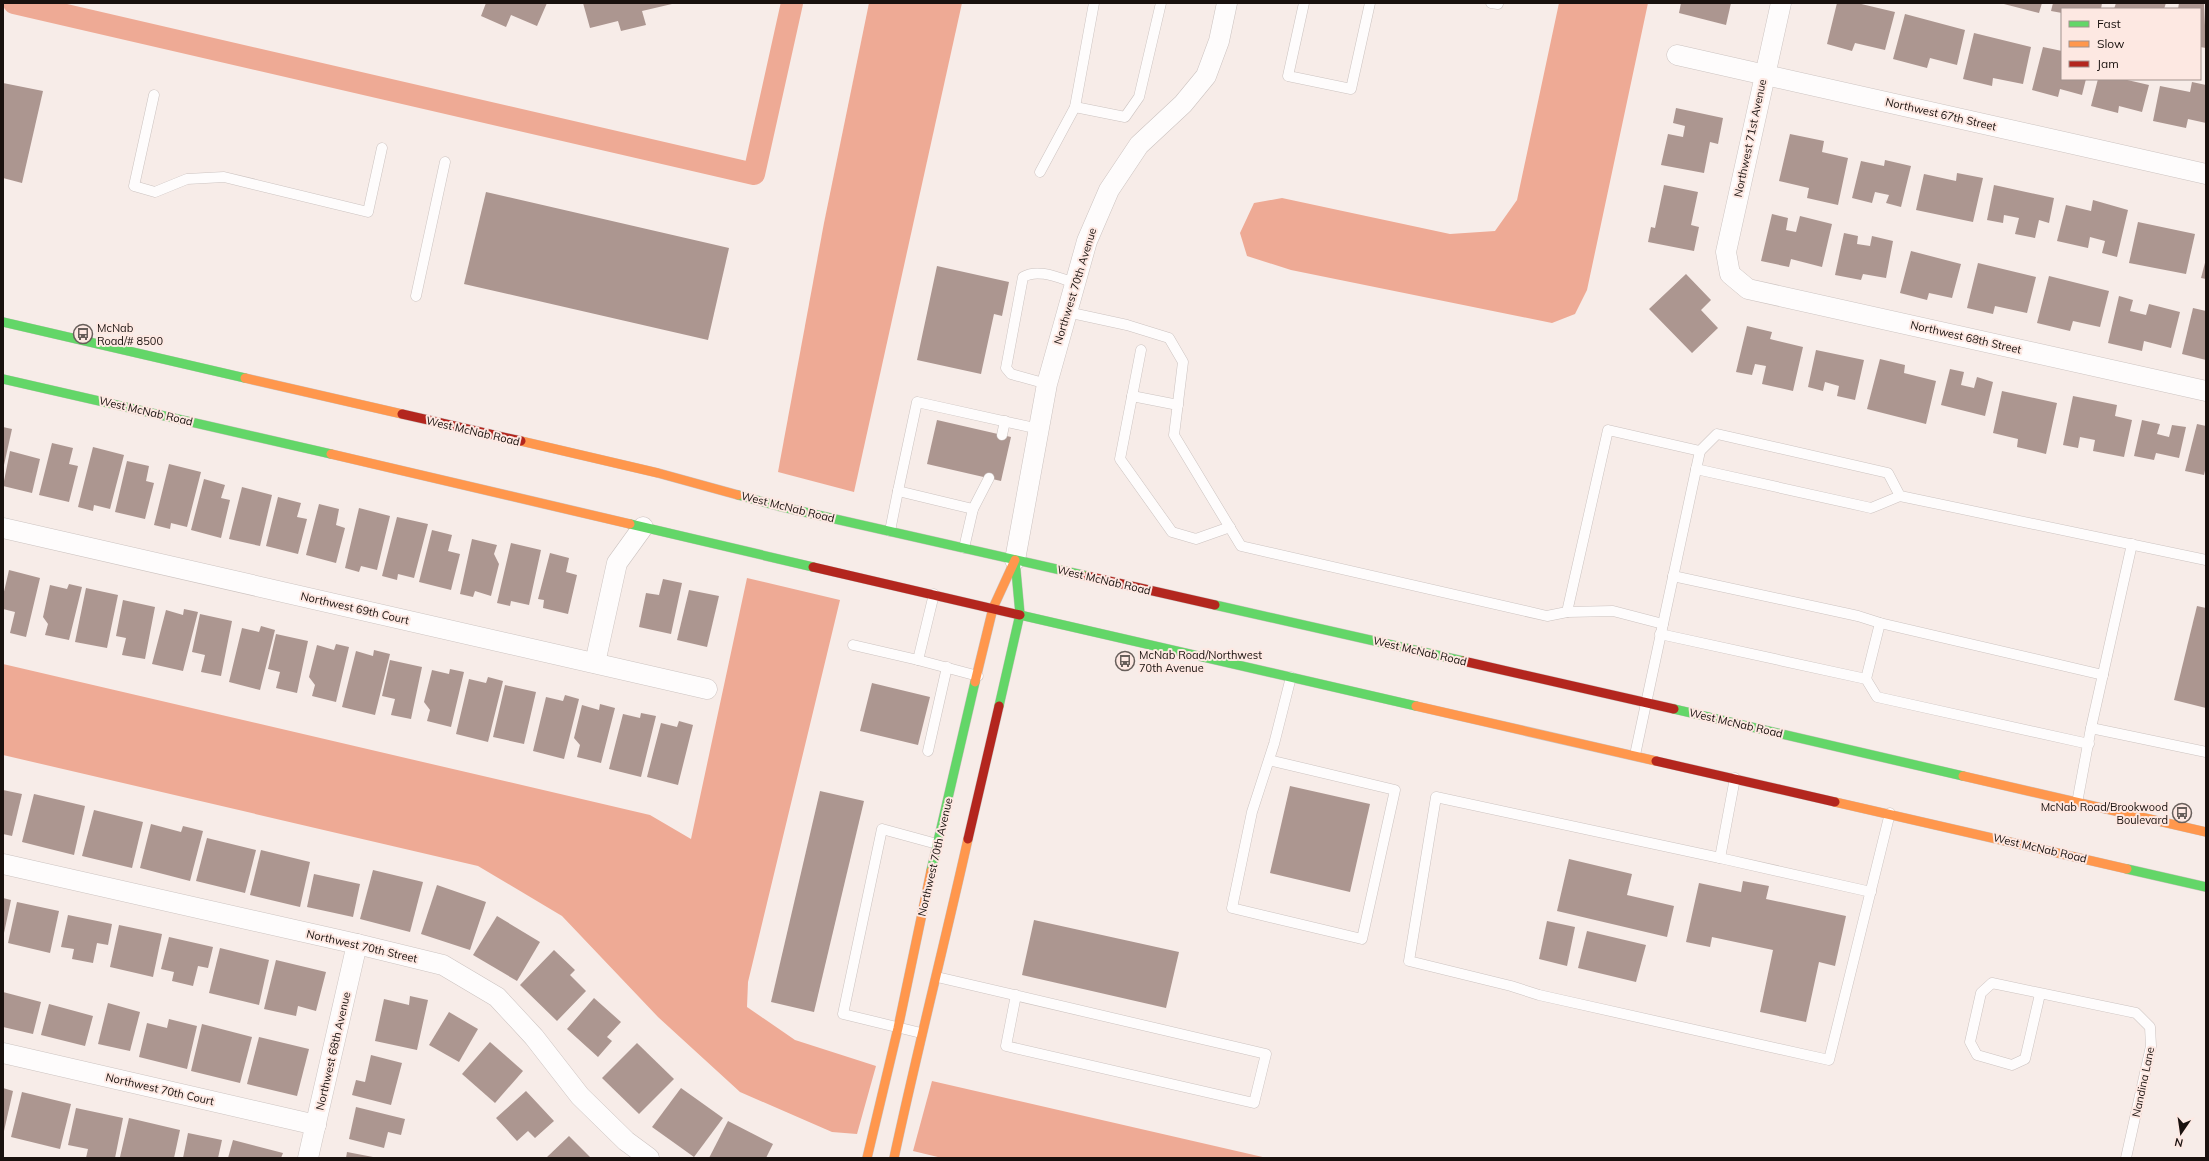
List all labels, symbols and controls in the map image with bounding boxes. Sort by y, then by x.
legend [2061,8,2201,80]
text: Fast [2097,16,2121,31]
text: Slow [2097,36,2125,51]
text: Jam [2097,56,2119,71]
street label: Northwest 71st Avenue [1731,78,1769,198]
street label: Northwest 67th Street [1884,94,1998,134]
street label: Northwest 70th Avenue [1051,226,1099,346]
street label: Northwest 68th Street [1909,317,2023,357]
place label: McNab Road/# 8500 [97,321,163,348]
bus stop icon: McNab Road/# 8500 [72,323,94,345]
street label: West McNab Road [98,393,194,429]
street label: West McNab Road [425,413,521,449]
street label: West McNab Road [740,489,836,525]
street label: West McNab Road [1056,562,1152,598]
street label: Northwest 69th Court [299,589,411,627]
street label: West McNab Road [1372,633,1468,669]
place label: McNab Road/Northwest 70th Avenue [1139,648,1262,675]
bus stop icon: McNab Road/Northwest 70th Avenue [1114,650,1136,672]
street label: West McNab Road [1688,705,1784,741]
street label: Northwest 70th Avenue [915,796,955,918]
place label: McNab Road/Brookwood Boulevard [2041,800,2168,827]
bus stop icon: McNab Road/Brookwood Boulevard [2171,802,2193,824]
street label: West McNab Road [1992,830,2088,866]
street label: Northwest 70th Street [305,926,419,966]
street label: Northwest 68th Avenue [313,990,353,1112]
street label: Nandina Lane [2129,1046,2157,1118]
street label: Northwest 70th Court [104,1070,216,1108]
north arrow [2161,1113,2201,1153]
text: N [2173,1135,2184,1150]

